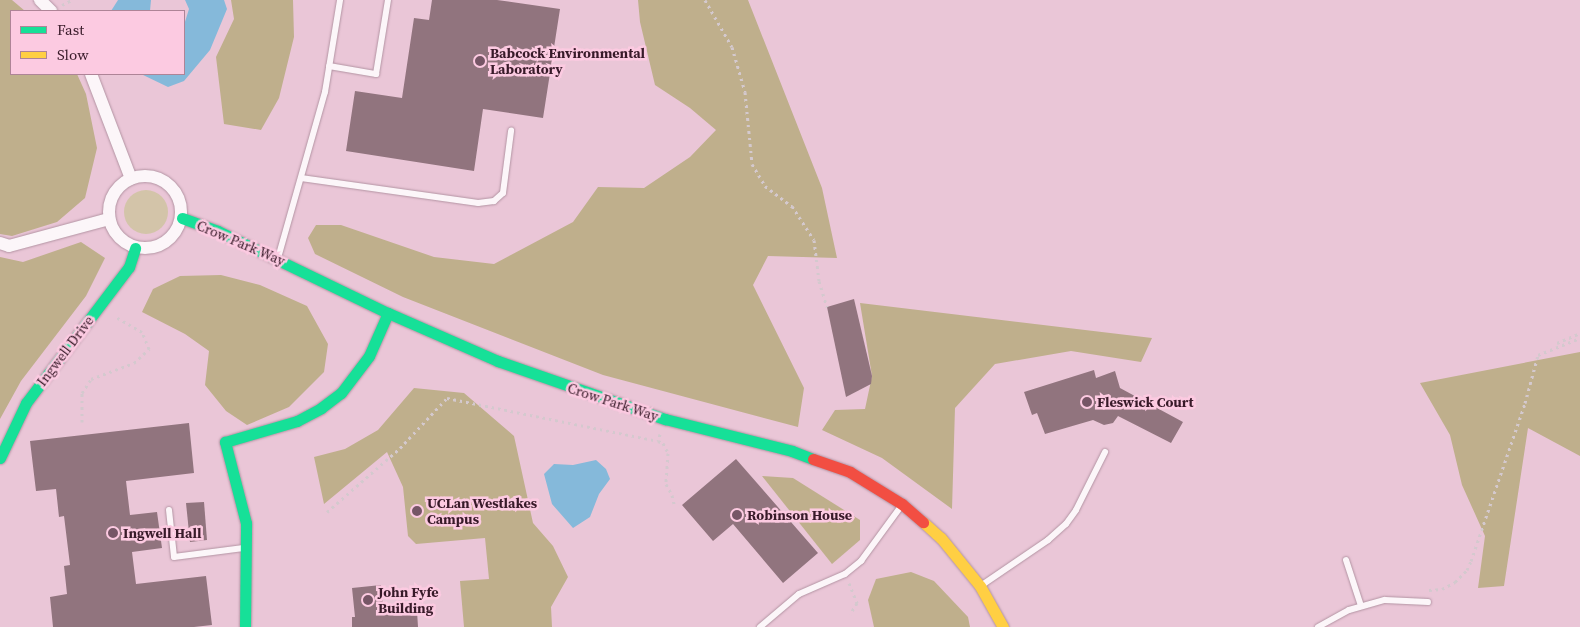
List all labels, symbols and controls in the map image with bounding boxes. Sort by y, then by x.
legend [10,10,185,75]
text: Fast [57,19,84,40]
text: Slow [57,44,89,65]
place label: Babcock Environmental Laboratory [490,45,645,78]
marker: Babcock Environmental Laboratory [474,55,486,67]
street label: Crow Park Way [194,217,288,269]
street label: Ingwell Drive [33,312,97,390]
street label: Crow Park Way [565,379,661,425]
place label: Fleswick Court [1097,394,1193,410]
marker: Fleswick Court [1081,396,1093,408]
place label: UCLan Westlakes Campus [427,495,537,528]
marker: UCLan Westlakes Campus [411,505,423,517]
place label: Robinson House [747,507,852,523]
marker: Robinson House [731,509,743,521]
place label: Ingwell Hall [123,525,201,541]
marker: Ingwell Hall [107,527,119,539]
place label: John Fyfe Building [378,584,439,616]
marker: John Fyfe Building [362,594,374,606]

